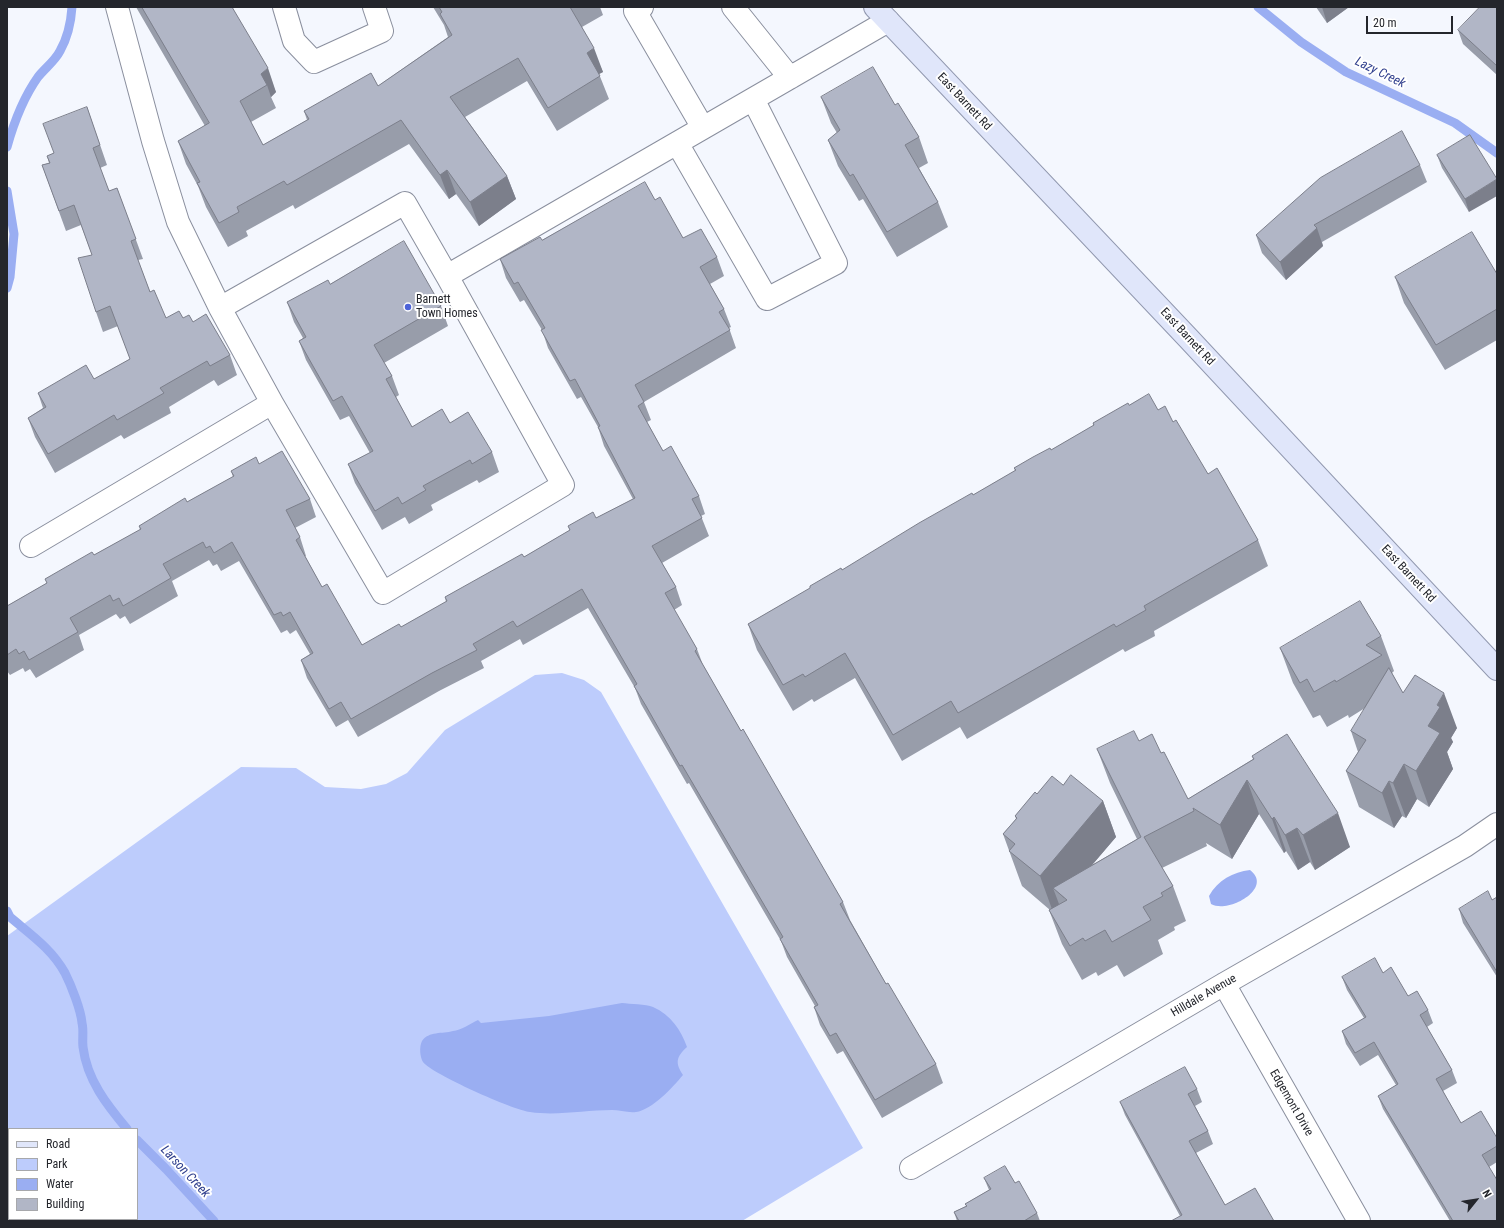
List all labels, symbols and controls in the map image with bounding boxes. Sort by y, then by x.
scale bar [1368,8,1455,34]
text: 20 m [1373,16,1397,30]
water label: Lazy Creek [1352,54,1408,92]
street label: East Barnett Rd [934,70,994,134]
place label: Barnett Town Homes [416,293,478,321]
marker: Barnett Town Homes [403,302,413,312]
street label: East Barnett Rd [1157,305,1217,369]
street label: East Barnett Rd [1378,542,1438,606]
street label: Hilldale Avenue [1169,971,1239,1021]
street label: Edgemont Drive [1266,1067,1316,1139]
legend [8,1128,138,1220]
text: Road [46,1137,70,1151]
water label: Larson Creek [157,1143,213,1201]
text: Park [46,1157,67,1171]
text: Water [46,1177,74,1191]
north arrow [1456,1180,1496,1220]
text: N [1480,1188,1494,1200]
text: Building [46,1197,84,1211]

